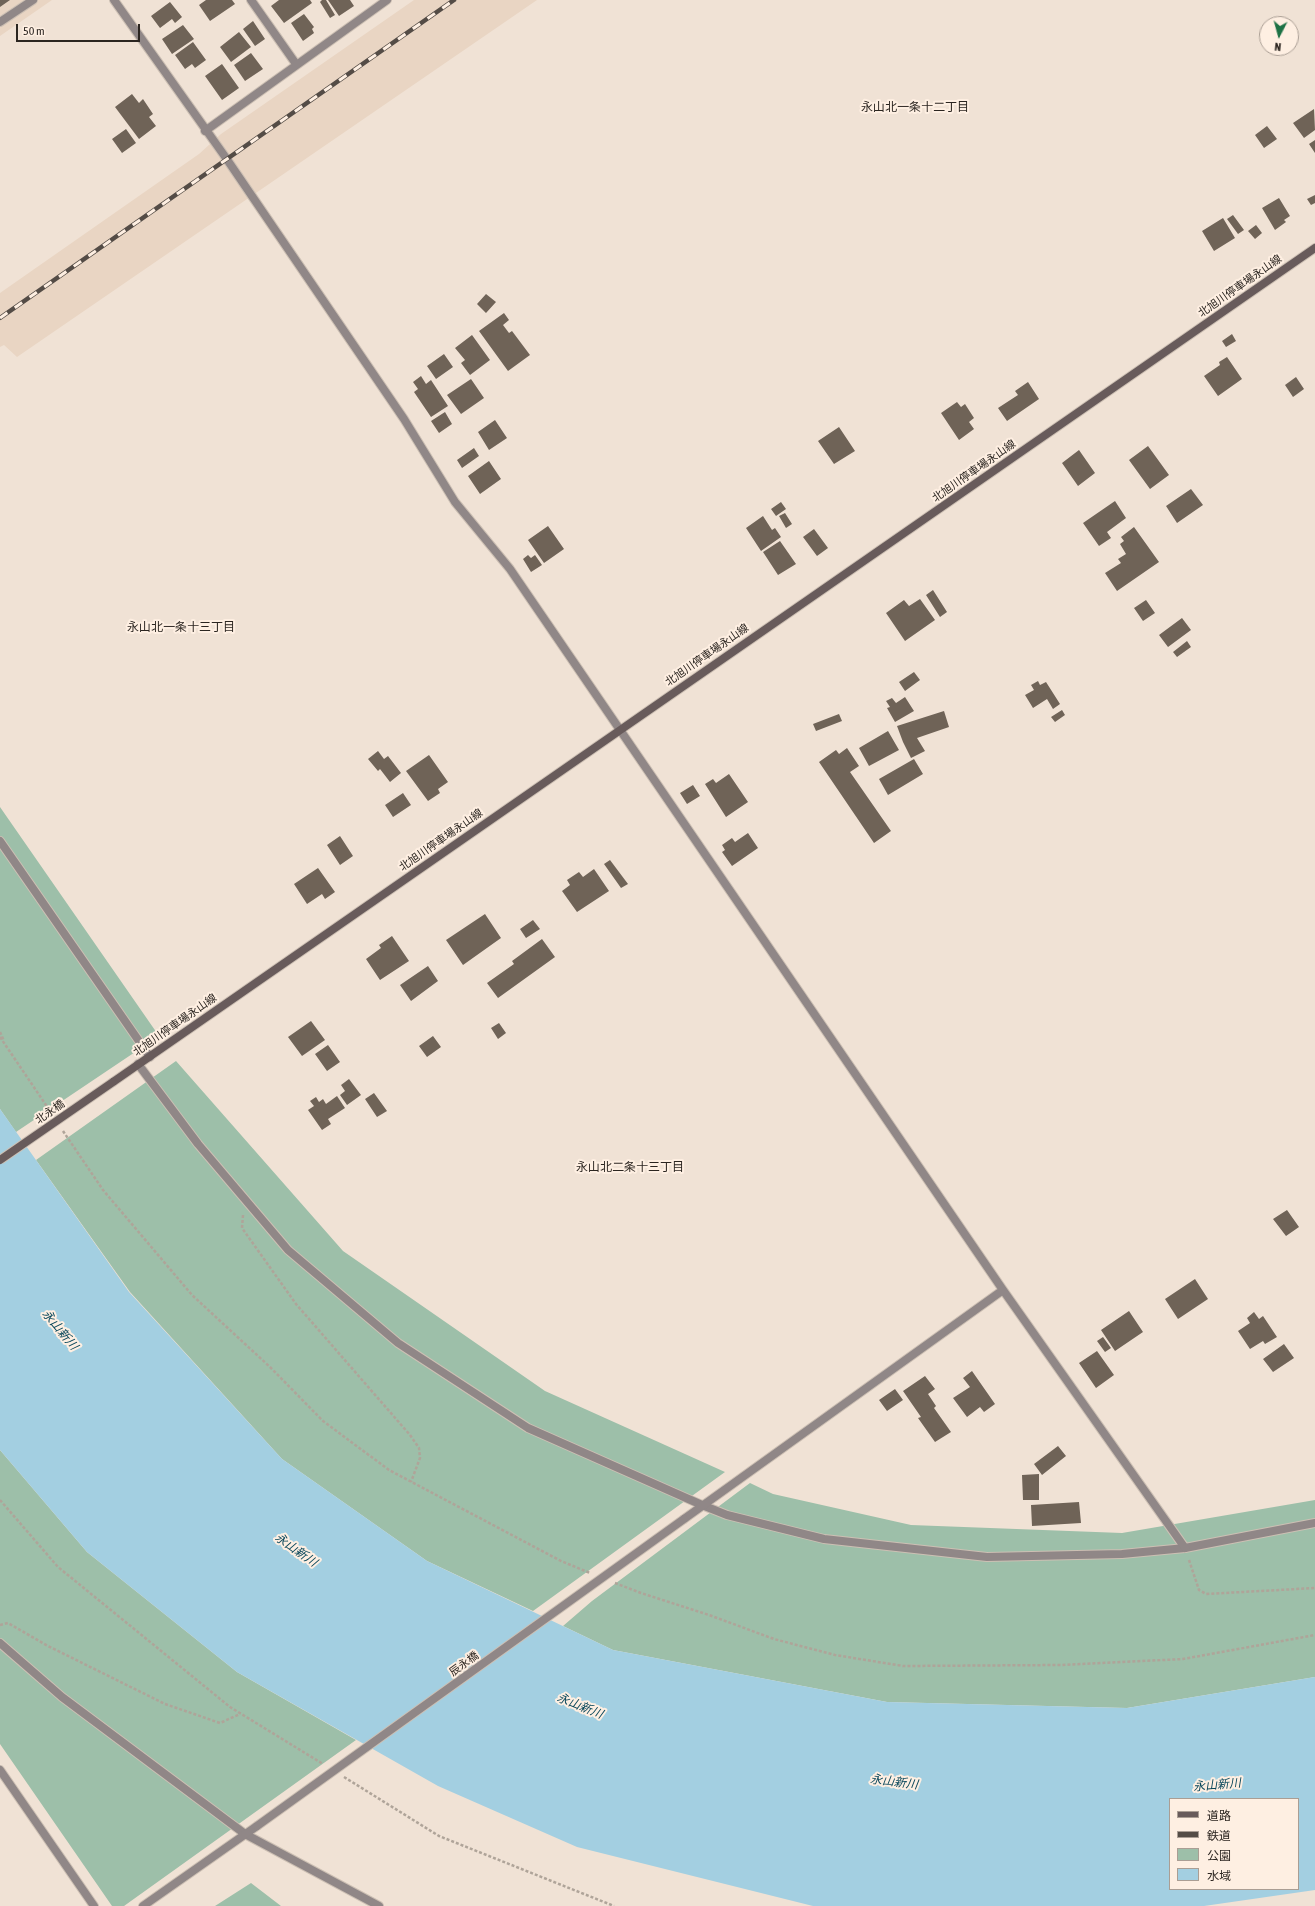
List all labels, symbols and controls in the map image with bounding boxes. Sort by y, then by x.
scale bar [18,16,142,42]
north arrow [1259,16,1299,56]
text: 50 m [23,24,45,38]
text: N [1274,41,1282,53]
district label: 永山北一条十二丁目 [861,100,969,114]
street label: 北旭川停車場永山線 [1196,252,1284,320]
street label: 北旭川停車場永山線 [930,437,1018,505]
district label: 永山北一条十三丁目 [127,620,235,634]
street label: 北旭川停車場永山線 [663,621,751,689]
street label: 北旭川停車場永山線 [397,806,485,874]
street label: 北旭川停車場永山線 [131,991,219,1059]
street label: 北永橋 [33,1097,67,1127]
district label: 永山北二条十三丁目 [576,1160,684,1174]
water label: 永山新川 [39,1307,81,1353]
water label: 永山新川 [272,1530,320,1570]
street label: 辰永橋 [447,1649,481,1679]
water label: 永山新川 [555,1690,605,1722]
water label: 永山新川 [869,1772,919,1792]
water label: 永山新川 [1192,1776,1242,1794]
legend [1169,1798,1299,1890]
text: 道路 [1207,1809,1231,1823]
text: 鉄道 [1207,1829,1231,1843]
text: 公園 [1207,1849,1231,1863]
text: 水域 [1207,1869,1231,1883]

